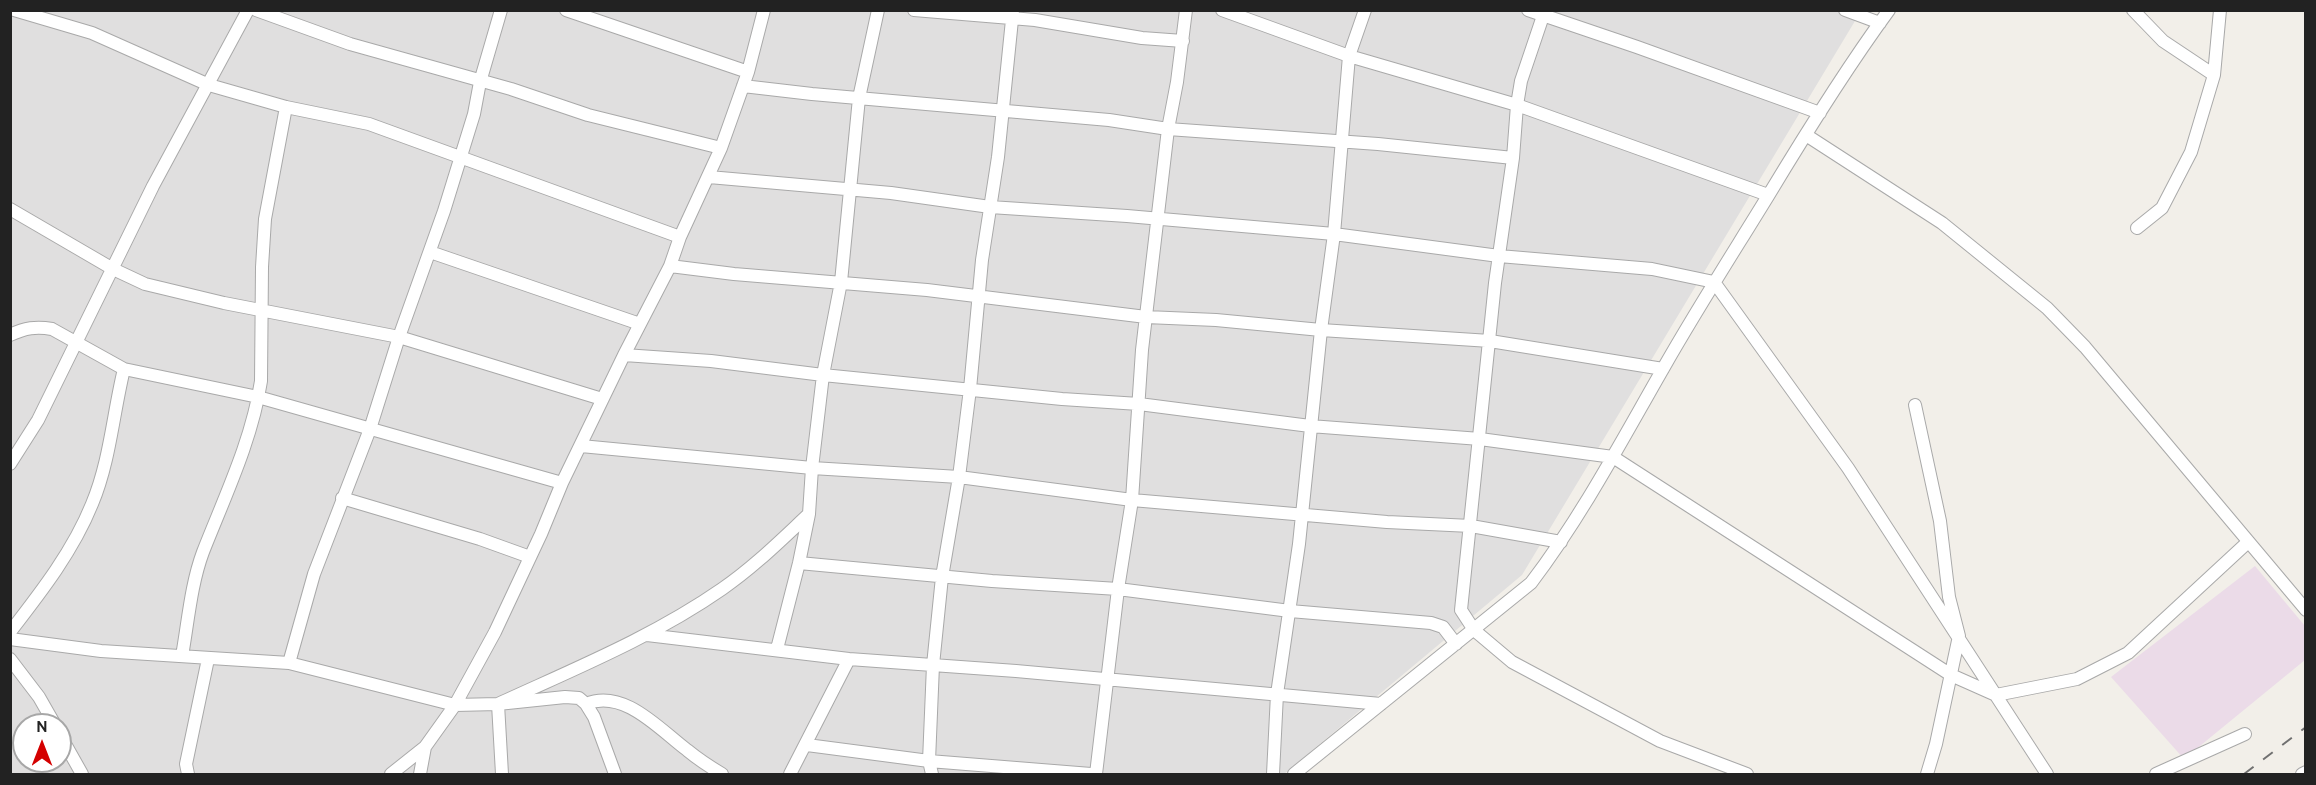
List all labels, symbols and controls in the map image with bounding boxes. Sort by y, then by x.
north arrow [12,713,72,773]
text: N [36,717,48,736]

